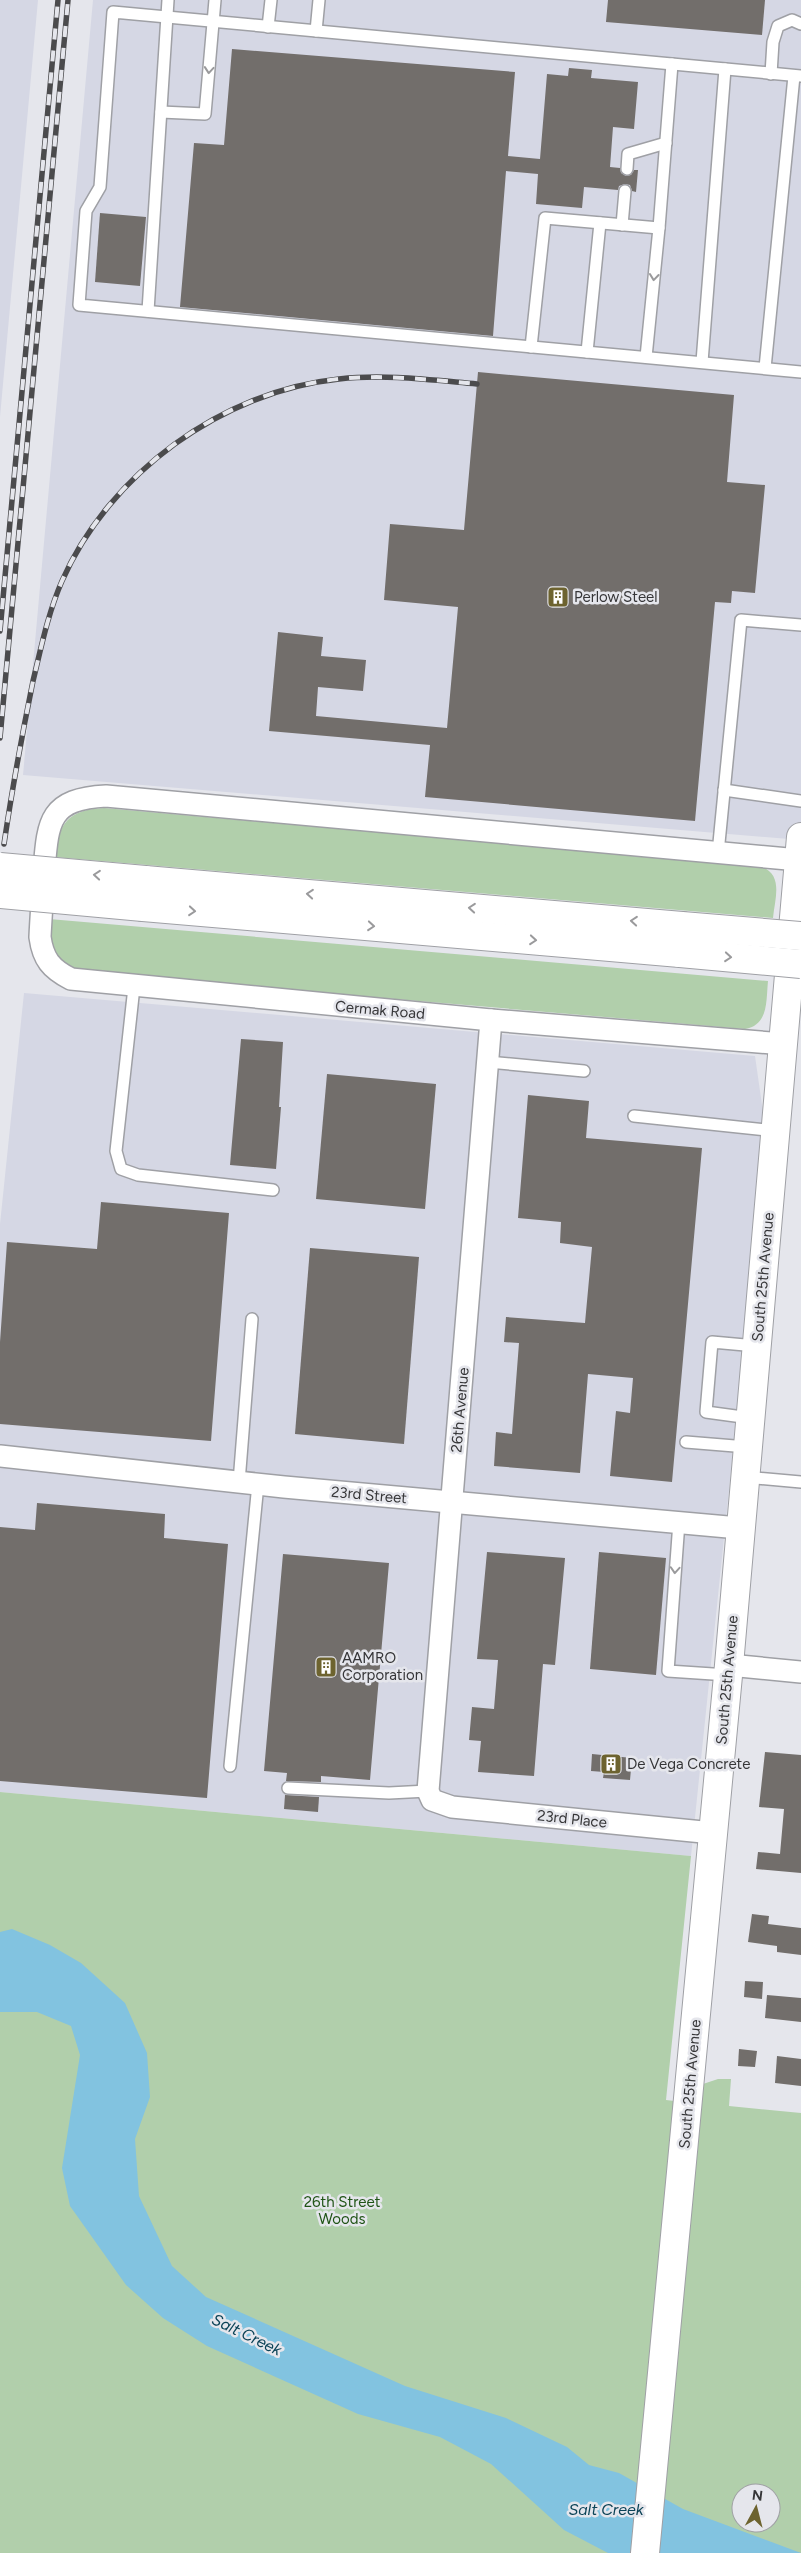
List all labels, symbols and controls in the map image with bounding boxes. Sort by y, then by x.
one-way arrow [204,67,215,75]
one-way arrow [649,273,660,281]
building icon: Perlow Steel [546,585,570,609]
place label: Perlow Steel [574,588,658,606]
one-way arrow [93,870,101,881]
one-way arrow [305,888,313,899]
one-way arrow [467,902,475,913]
one-way arrow [188,905,196,916]
one-way arrow [629,916,637,927]
one-way arrow [367,921,375,932]
one-way arrow [529,934,537,945]
one-way arrow [725,951,733,962]
street label: Cermak Road [334,997,426,1023]
street label: South 25th Avenue [748,1212,778,1342]
street label: 26th Avenue [447,1367,473,1453]
street label: 23rd Street [330,1483,408,1507]
one-way arrow [670,1567,681,1575]
street label: South 25th Avenue [712,1615,742,1745]
place label: AAMRO Corporation [342,1649,423,1684]
building icon: AAMRO Corporation [314,1655,338,1679]
building icon: De Vega Concrete [599,1752,623,1776]
place label: De Vega Concrete [627,1755,750,1773]
street label: 23rd Place [536,1806,608,1832]
street label: South 25th Avenue [675,2019,705,2149]
park label: 26th Street Woods [304,2193,381,2228]
water label: Salt Creek [209,2309,286,2360]
north arrow [731,2483,781,2533]
text: N [751,2486,764,2505]
water label: Salt Creek [568,2500,645,2519]

